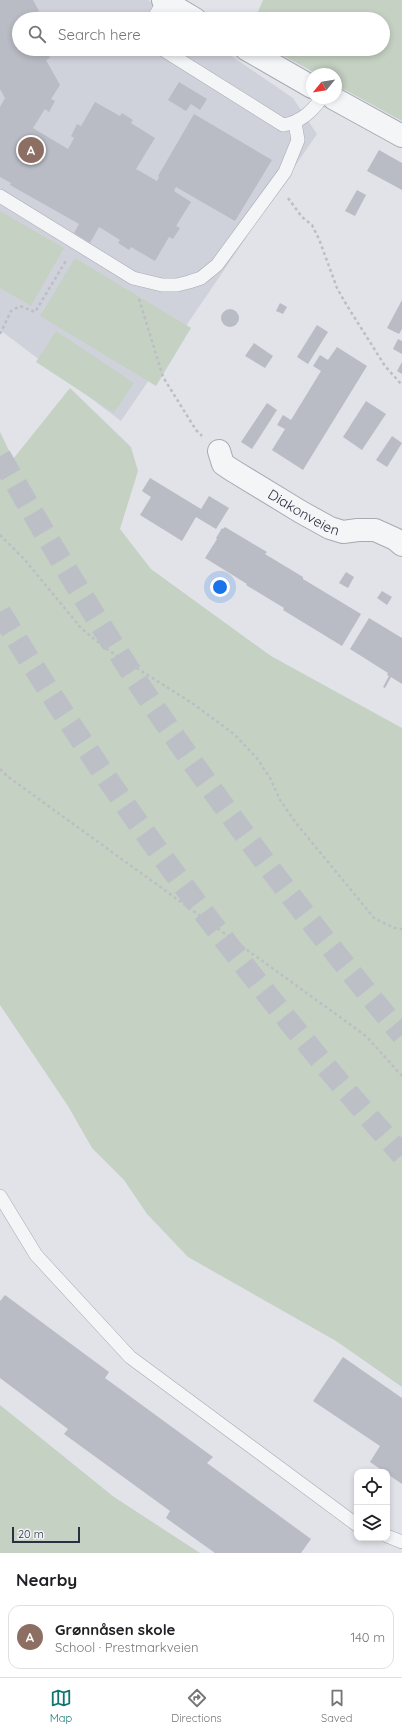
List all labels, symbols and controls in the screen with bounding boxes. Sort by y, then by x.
search box [12,12,390,56]
icon: search [26,23,48,45]
text: Search here [58,25,141,44]
north arrow [306,68,342,104]
pin: A [18,135,44,165]
street label: Diakonveien [265,485,342,539]
your location [210,577,230,597]
map controls [354,1469,390,1541]
button: locate [354,1469,390,1505]
button: layers [354,1505,390,1541]
scale bar [12,1525,80,1544]
text: 20 m [18,1527,44,1541]
text: Nearby [16,1569,77,1590]
text: Grønnåsen skole [55,1620,175,1639]
text: A [26,1629,34,1645]
text: 140 m [350,1629,385,1645]
text: School · Prestmarkveien [55,1639,199,1655]
tab: Map [50,1687,72,1725]
tab: Directions [171,1687,222,1725]
tab: Saved [321,1687,352,1725]

